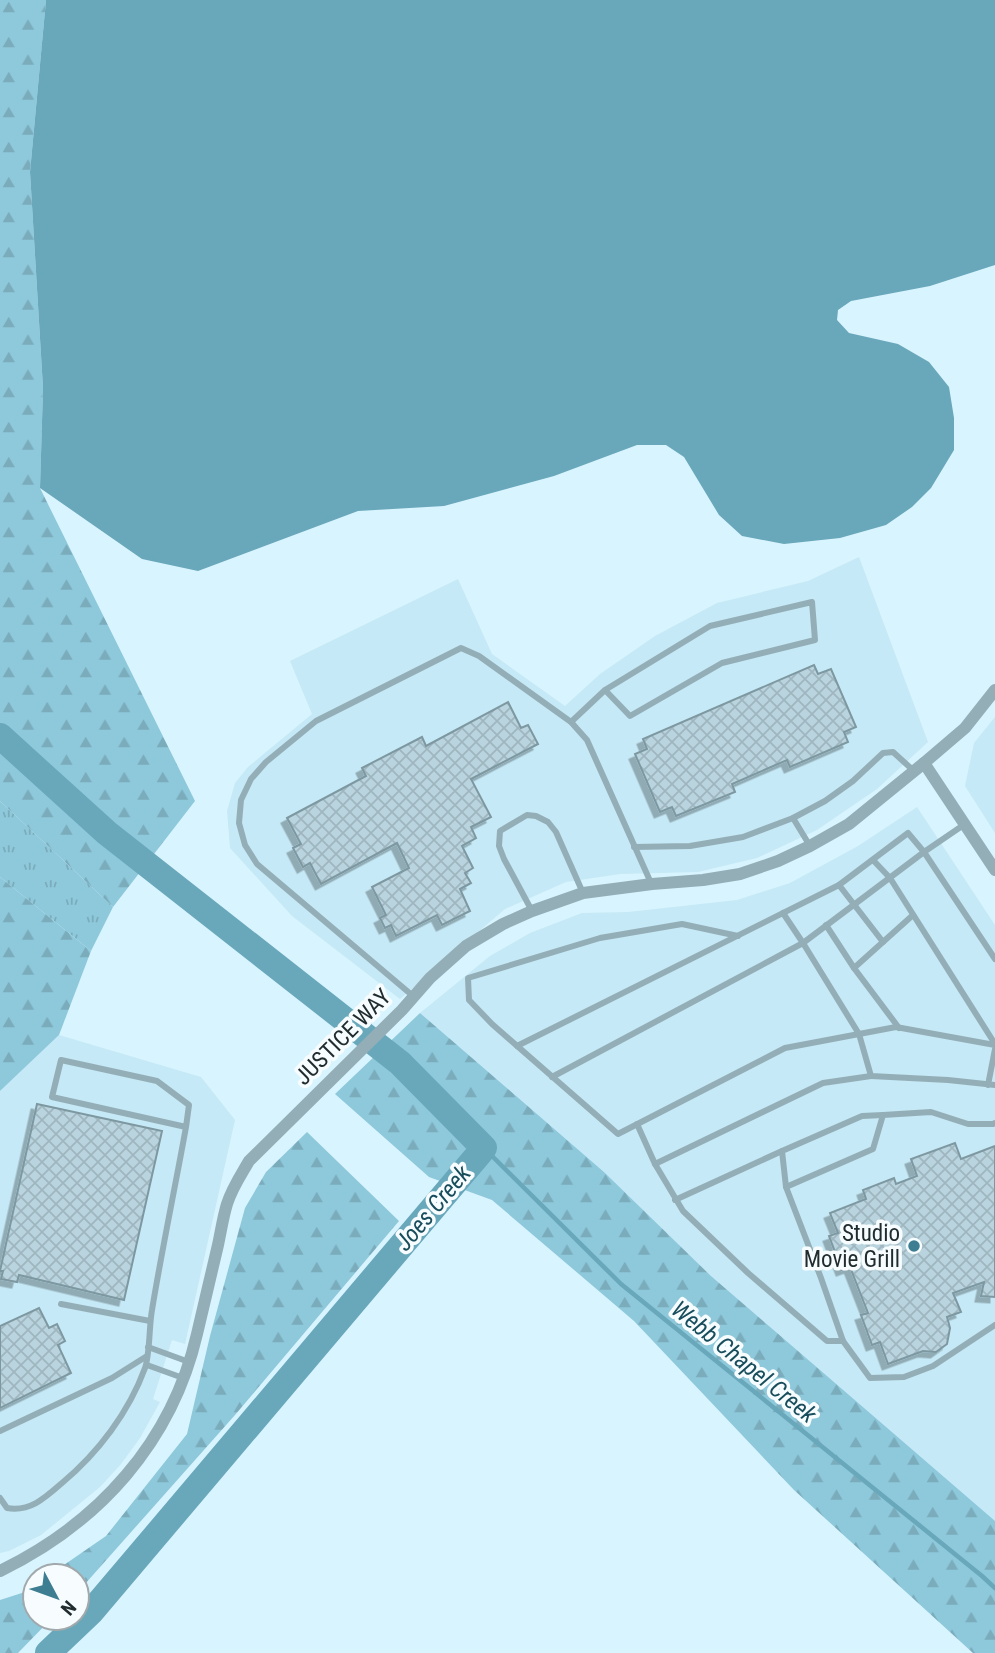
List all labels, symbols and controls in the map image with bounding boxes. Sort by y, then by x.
street label: JUSTICE WAY [289,983,397,1091]
water label: Joes Creek [389,1159,477,1256]
place label: Studio Movie Grill [804,1220,900,1273]
marker: Studio Movie Grill [906,1238,922,1254]
water label: Webb Chapel Creek [666,1295,822,1429]
north arrow [21,1562,91,1632]
text: N [56,1596,81,1620]

